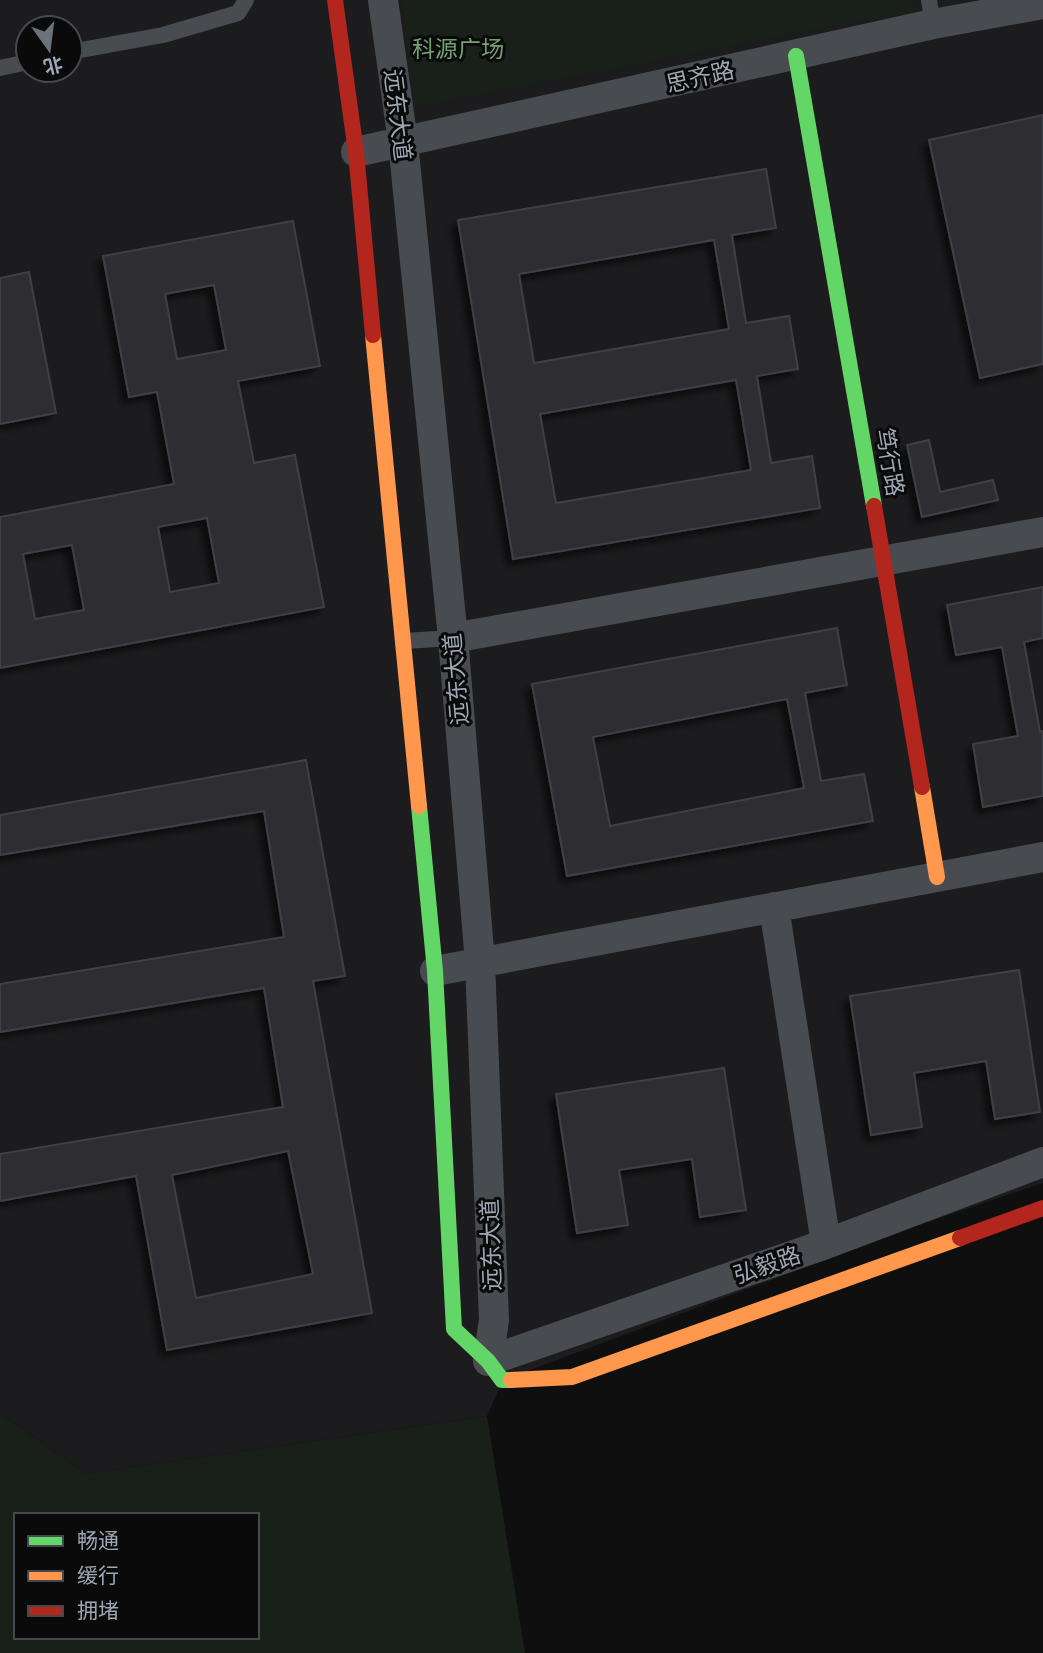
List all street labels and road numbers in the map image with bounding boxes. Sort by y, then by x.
street label: 思齐路 [663,57,737,98]
street label: 远东大道 [378,68,417,162]
street label: 笃行路 [870,426,909,498]
street label: 远东大道 [439,632,474,726]
street label: 远东大道 [476,1199,507,1291]
street label: 弘毅路 [730,1241,804,1289]

